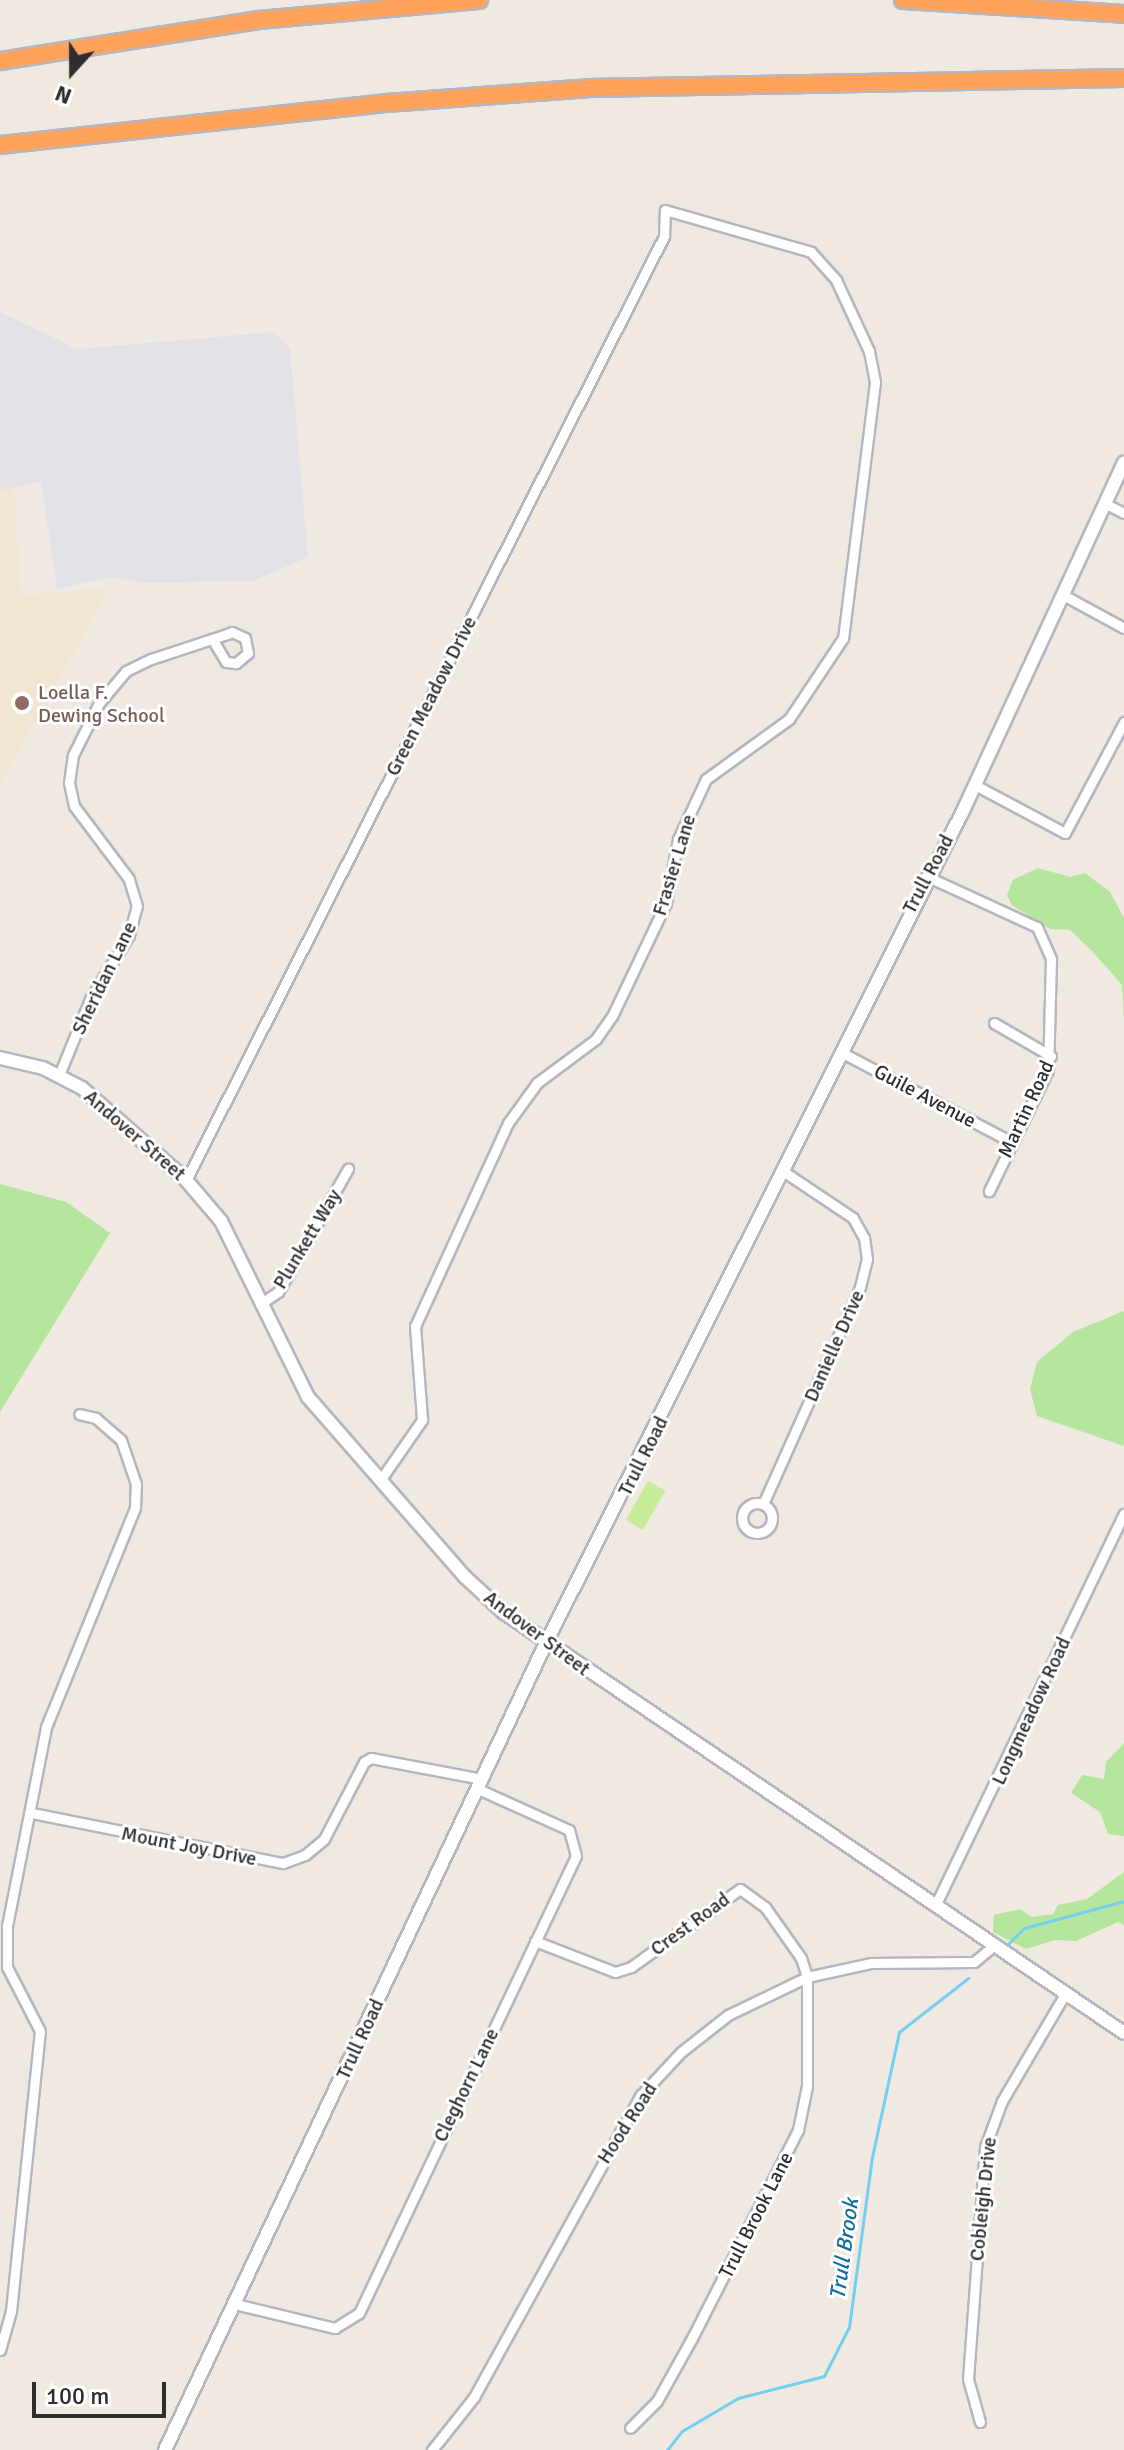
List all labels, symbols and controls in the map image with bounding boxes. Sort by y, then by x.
north arrow [32,32,112,112]
text: N [51,80,75,110]
street label: Green Meadow Drive [380,612,482,780]
place label: Loella F. Dewing School [38,680,165,727]
marker: Loella F. Dewing School [13,694,31,712]
street label: Frasier Lane [647,811,701,919]
street label: Trull Road [897,830,959,918]
street label: Sheridan Lane [66,918,142,1038]
street label: Martin Road [993,1056,1059,1162]
street label: Guile Avenue [870,1059,980,1133]
street label: Andover Street [79,1084,191,1186]
street label: Plunkett Way [268,1185,346,1293]
street label: Danielle Drive [799,1286,869,1406]
street label: Trull Road [613,1412,673,1500]
street label: Andover Street [479,1585,595,1681]
street label: Longmeadow Road [986,1633,1076,1789]
street label: Mount Joy Drive [119,1821,259,1871]
street label: Crest Road [646,1887,734,1961]
street label: Trull Road [331,1995,389,2083]
street label: Cleghorn Lane [428,2024,504,2146]
street label: Hood Road [592,2078,662,2168]
street label: Cobleigh Drive [965,2136,1001,2262]
street label: Trull Brook Lane [714,2148,798,2282]
water label: Trull Brook [824,2197,864,2301]
scale bar [36,2366,170,2416]
text: 100 m [46,2381,109,2411]

